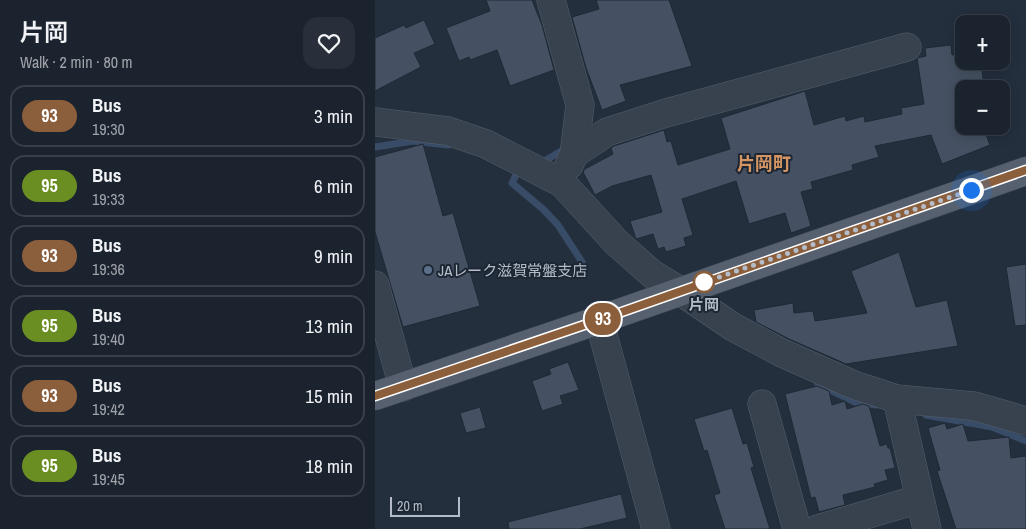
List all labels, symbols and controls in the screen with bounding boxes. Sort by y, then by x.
map controls [955,15,1010,135]
button: + [955,15,1010,70]
text: 片岡 [20,16,68,48]
button: heart [303,17,355,69]
text: Walk · 2 min · 80 m [20,51,133,73]
button: − [955,80,1010,135]
text: Bus [92,92,121,118]
text: 93 [41,103,58,128]
text: 3 min [314,103,353,129]
text: 19:30 [92,118,125,140]
district label: 片岡町 [737,151,791,176]
text: Bus [92,162,121,188]
text: 95 [41,173,58,198]
text: 6 min [314,173,353,199]
your location [959,178,984,203]
text: 19:33 [92,188,125,210]
text: Bus [92,232,121,258]
text: 93 [41,243,58,268]
text: 9 min [314,243,353,269]
text: 19:36 [92,258,125,280]
place label: JAレーク滋賀常盤支店 [438,260,587,281]
marker: JAレーク滋賀常盤支店 [422,264,434,276]
marker: 片岡 [693,271,715,293]
place label: 片岡 [689,294,719,315]
text: Bus [92,302,121,328]
line badge: 93 [581,303,625,335]
text: 93 [595,306,611,331]
text: 95 [41,313,58,338]
text: 13 min [305,313,353,339]
text: 19:40 [92,328,125,350]
text: Bus [92,372,121,398]
text: 93 [41,383,58,408]
text: 15 min [305,383,353,409]
text: 19:42 [92,398,125,420]
text: Bus [92,442,121,468]
text: 95 [41,453,58,478]
text: 18 min [305,453,353,479]
text: 19:45 [92,468,125,490]
scale bar [390,494,460,517]
text: 20 m [397,497,423,515]

